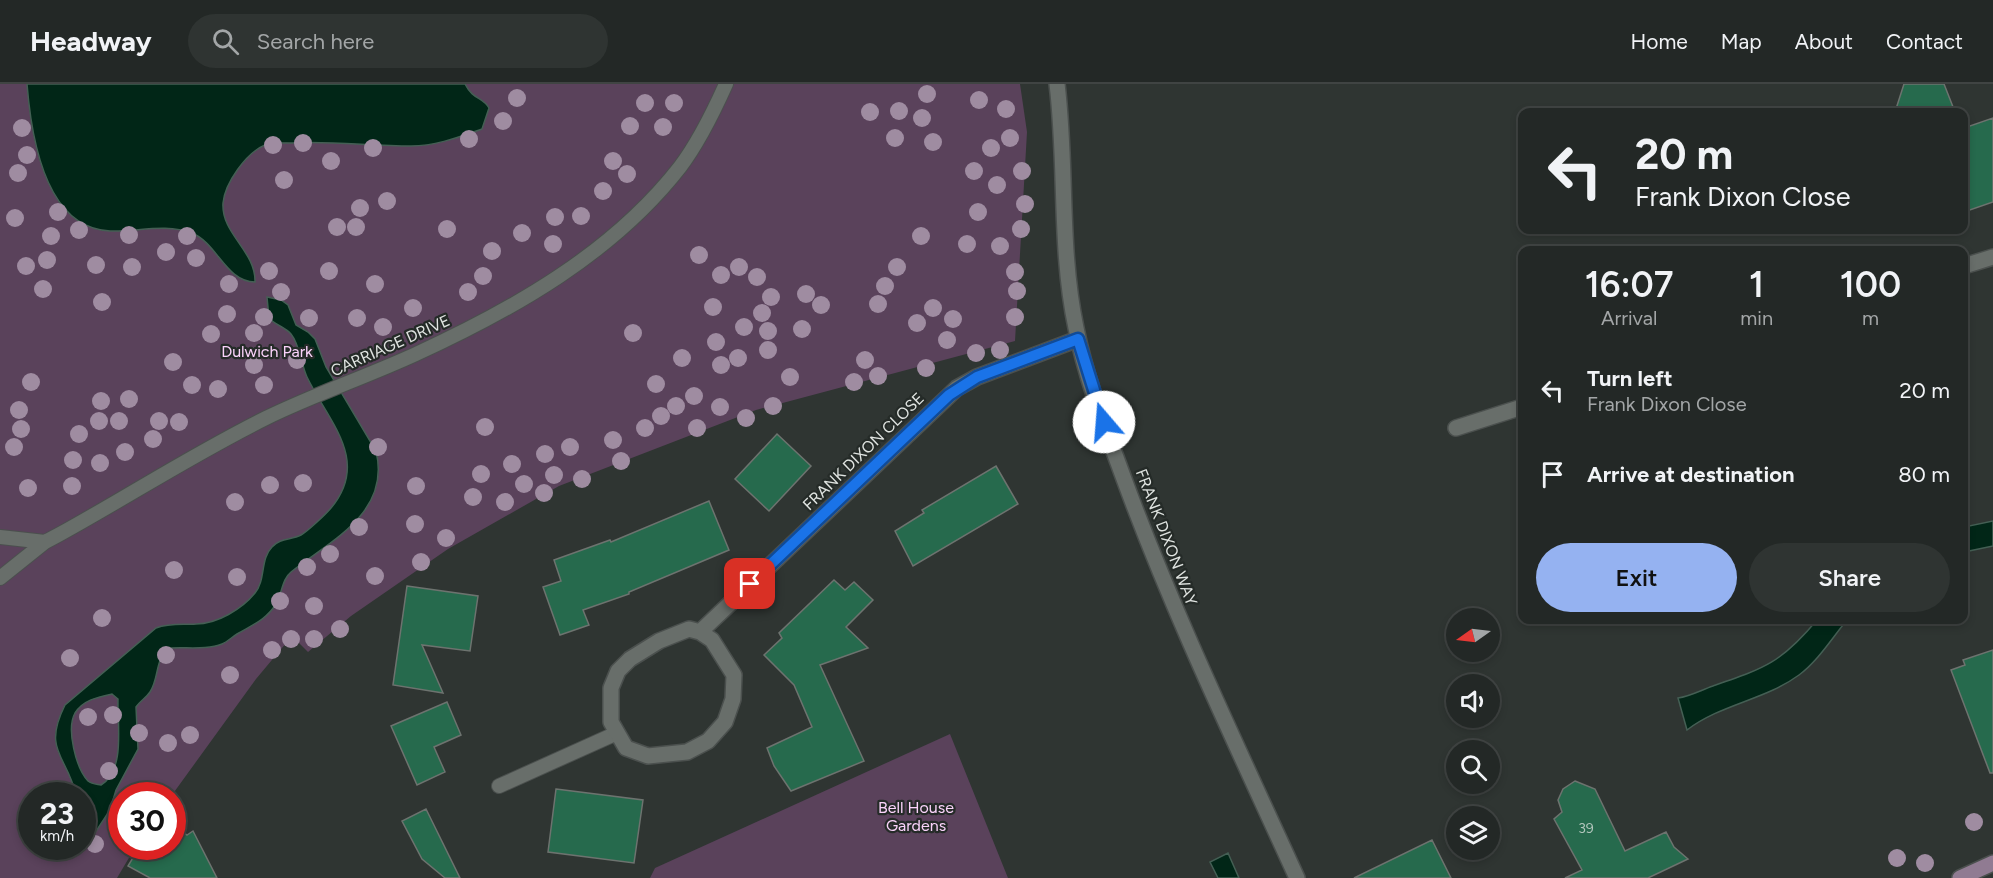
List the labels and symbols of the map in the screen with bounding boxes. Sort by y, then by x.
street label: CARRIAGE DRIVE [328,311,453,380]
park label: Dulwich Park [221,342,313,361]
street label: FRANK DIXON CLOSE [799,389,928,514]
position arrow [1072,390,1136,454]
street label: FRANK DIXON WAY [1132,466,1201,608]
pin [724,558,775,609]
north arrow [1446,608,1500,662]
speed limit sign: 30 [108,782,186,860]
park label: Bell House Gardens [878,798,954,835]
house number: 39 [1578,820,1594,837]

